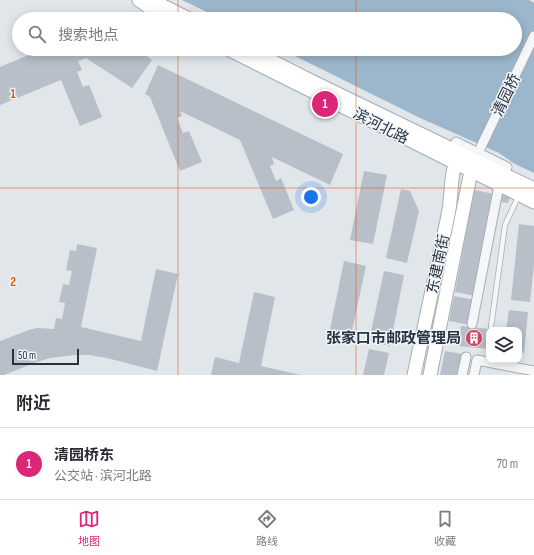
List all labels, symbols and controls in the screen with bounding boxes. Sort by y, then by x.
search box [12,12,522,56]
icon: search [26,23,48,45]
text: 搜索地点 [58,26,118,45]
street label: 清园桥 [488,71,525,120]
text: 1 [10,86,16,102]
pin: 1 [312,89,338,119]
street label: 滨河北路 [350,104,412,149]
your location [301,187,321,207]
street label: 东建南街 [423,233,454,295]
text: 2 [10,274,16,290]
map controls [486,327,522,363]
button: layers [486,327,522,363]
building icon: 张家口市邮政管理局 [464,328,484,348]
place label: 张家口市邮政管理局 [326,329,461,348]
scale bar [12,347,79,366]
text: 50 m [18,349,36,362]
text: 附近 [16,394,50,414]
text: 清园桥东 [54,446,114,465]
text: 1 [26,456,32,472]
text: 70 m [497,456,518,472]
text: 公交站 · 滨河北路 [54,468,152,484]
tab: 地图 [78,508,100,548]
tab: 路线 [256,508,278,548]
tab: 收藏 [434,508,456,548]

